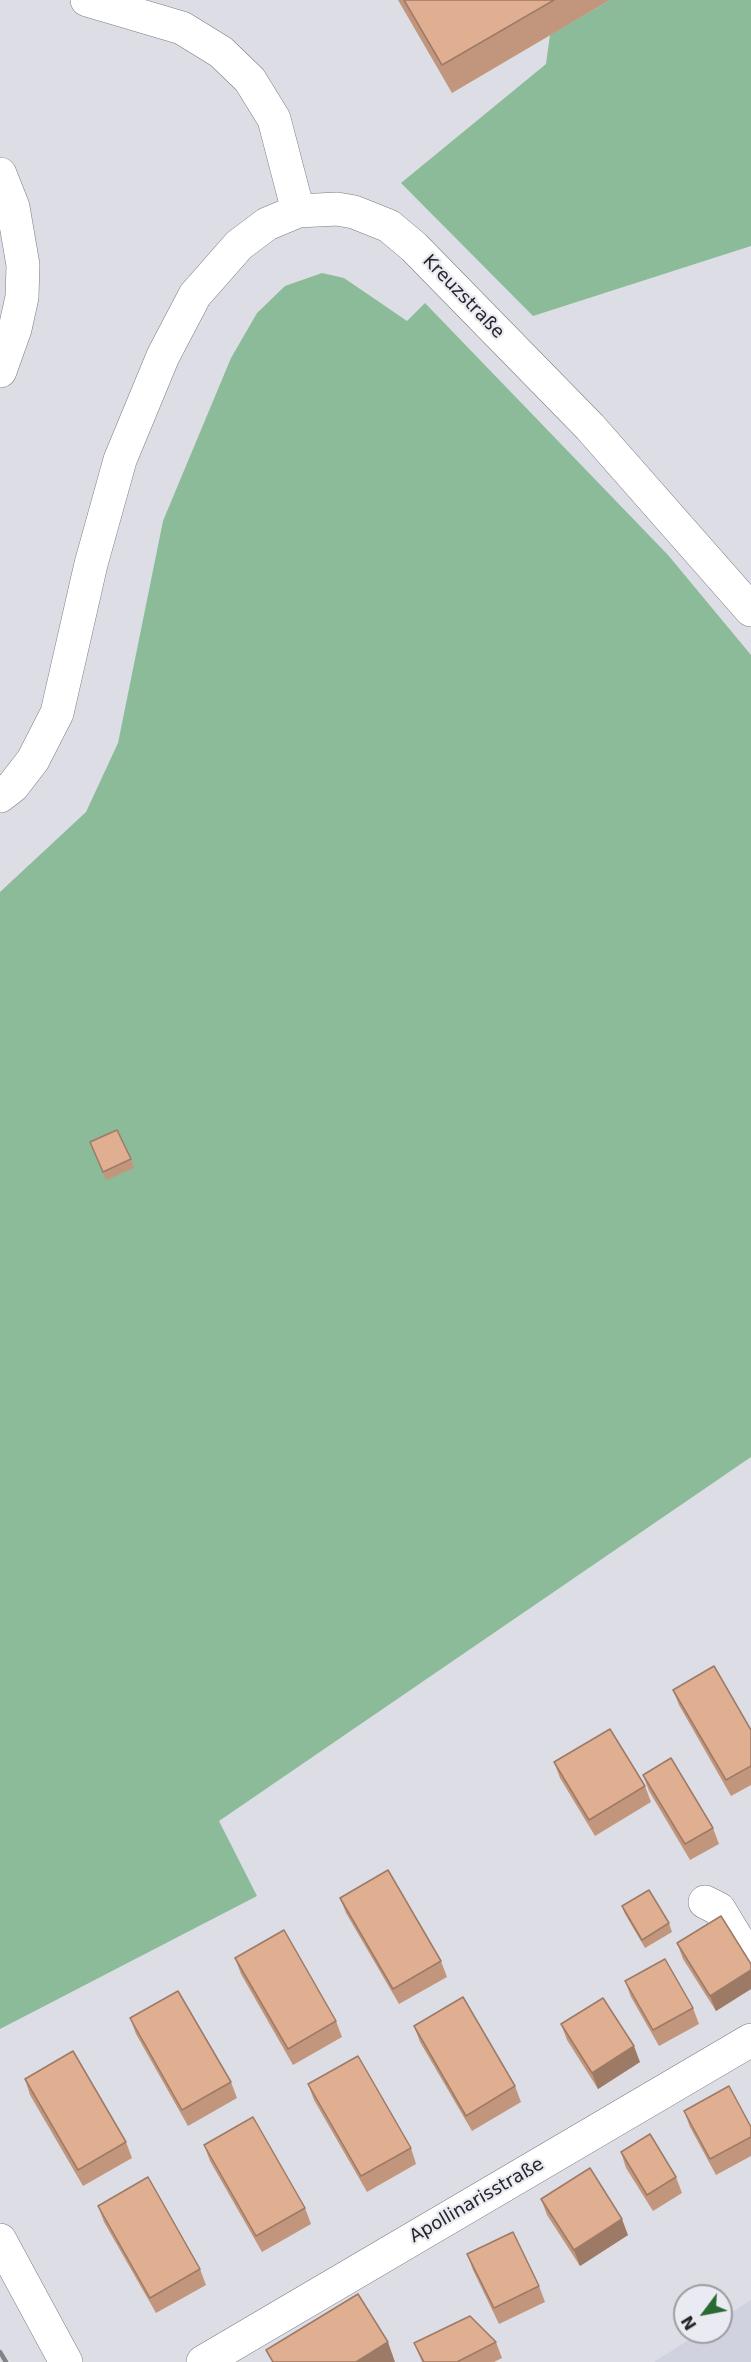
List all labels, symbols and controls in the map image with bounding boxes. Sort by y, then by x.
street label: Kreuzstraße [418,251,508,343]
street label: Apollinarisstraße [406,2154,548,2248]
north arrow [673,2284,733,2344]
text: N [677,2312,701,2333]

